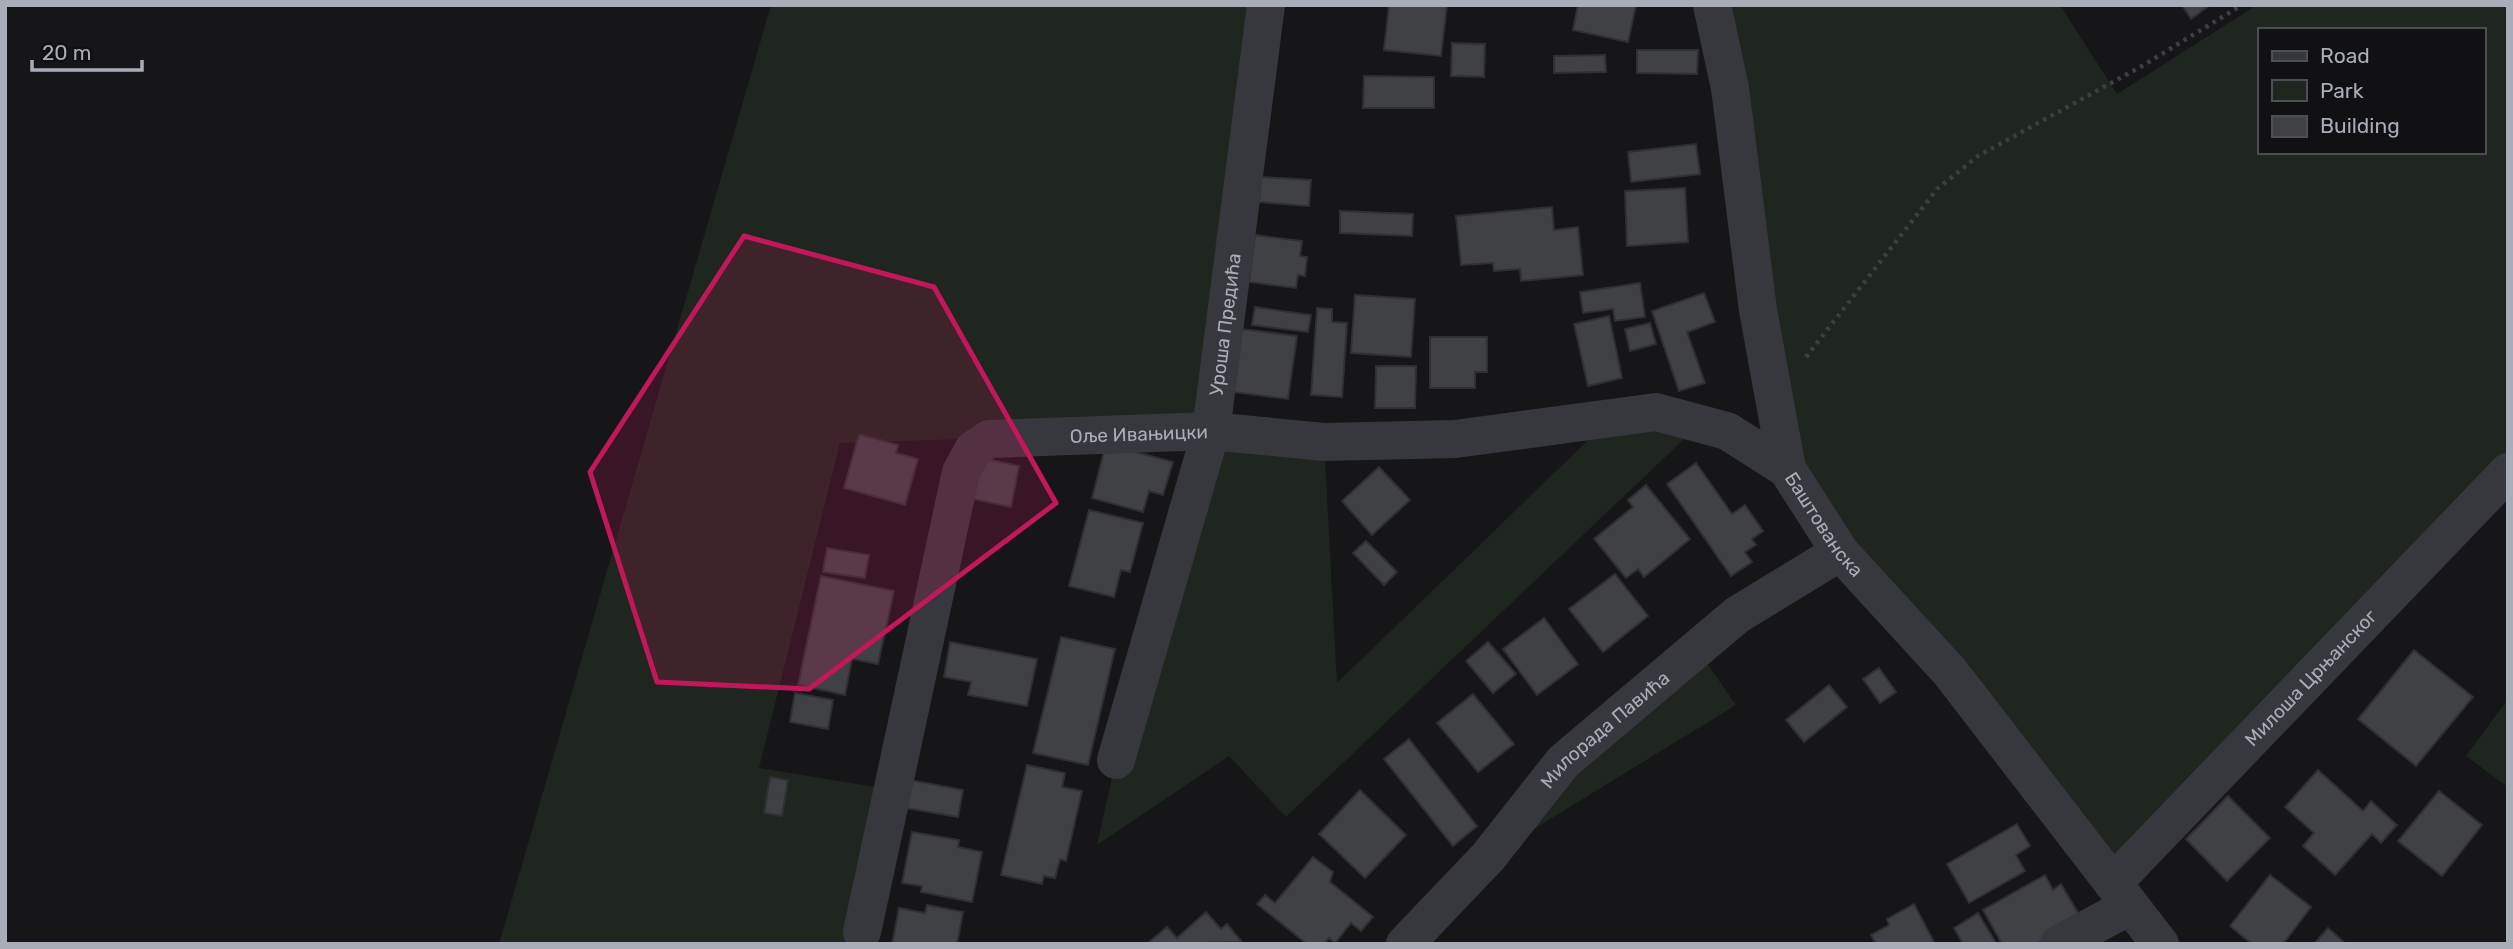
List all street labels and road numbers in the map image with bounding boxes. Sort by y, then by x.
street label: Уроша Предића [1204,252,1245,397]
street label: Оље Ивањицки [1069,420,1208,448]
street label: Баштованска [1780,468,1868,581]
street label: Милоша Црњанског [2240,604,2381,751]
street label: Милорада Павића [1535,666,1674,793]

